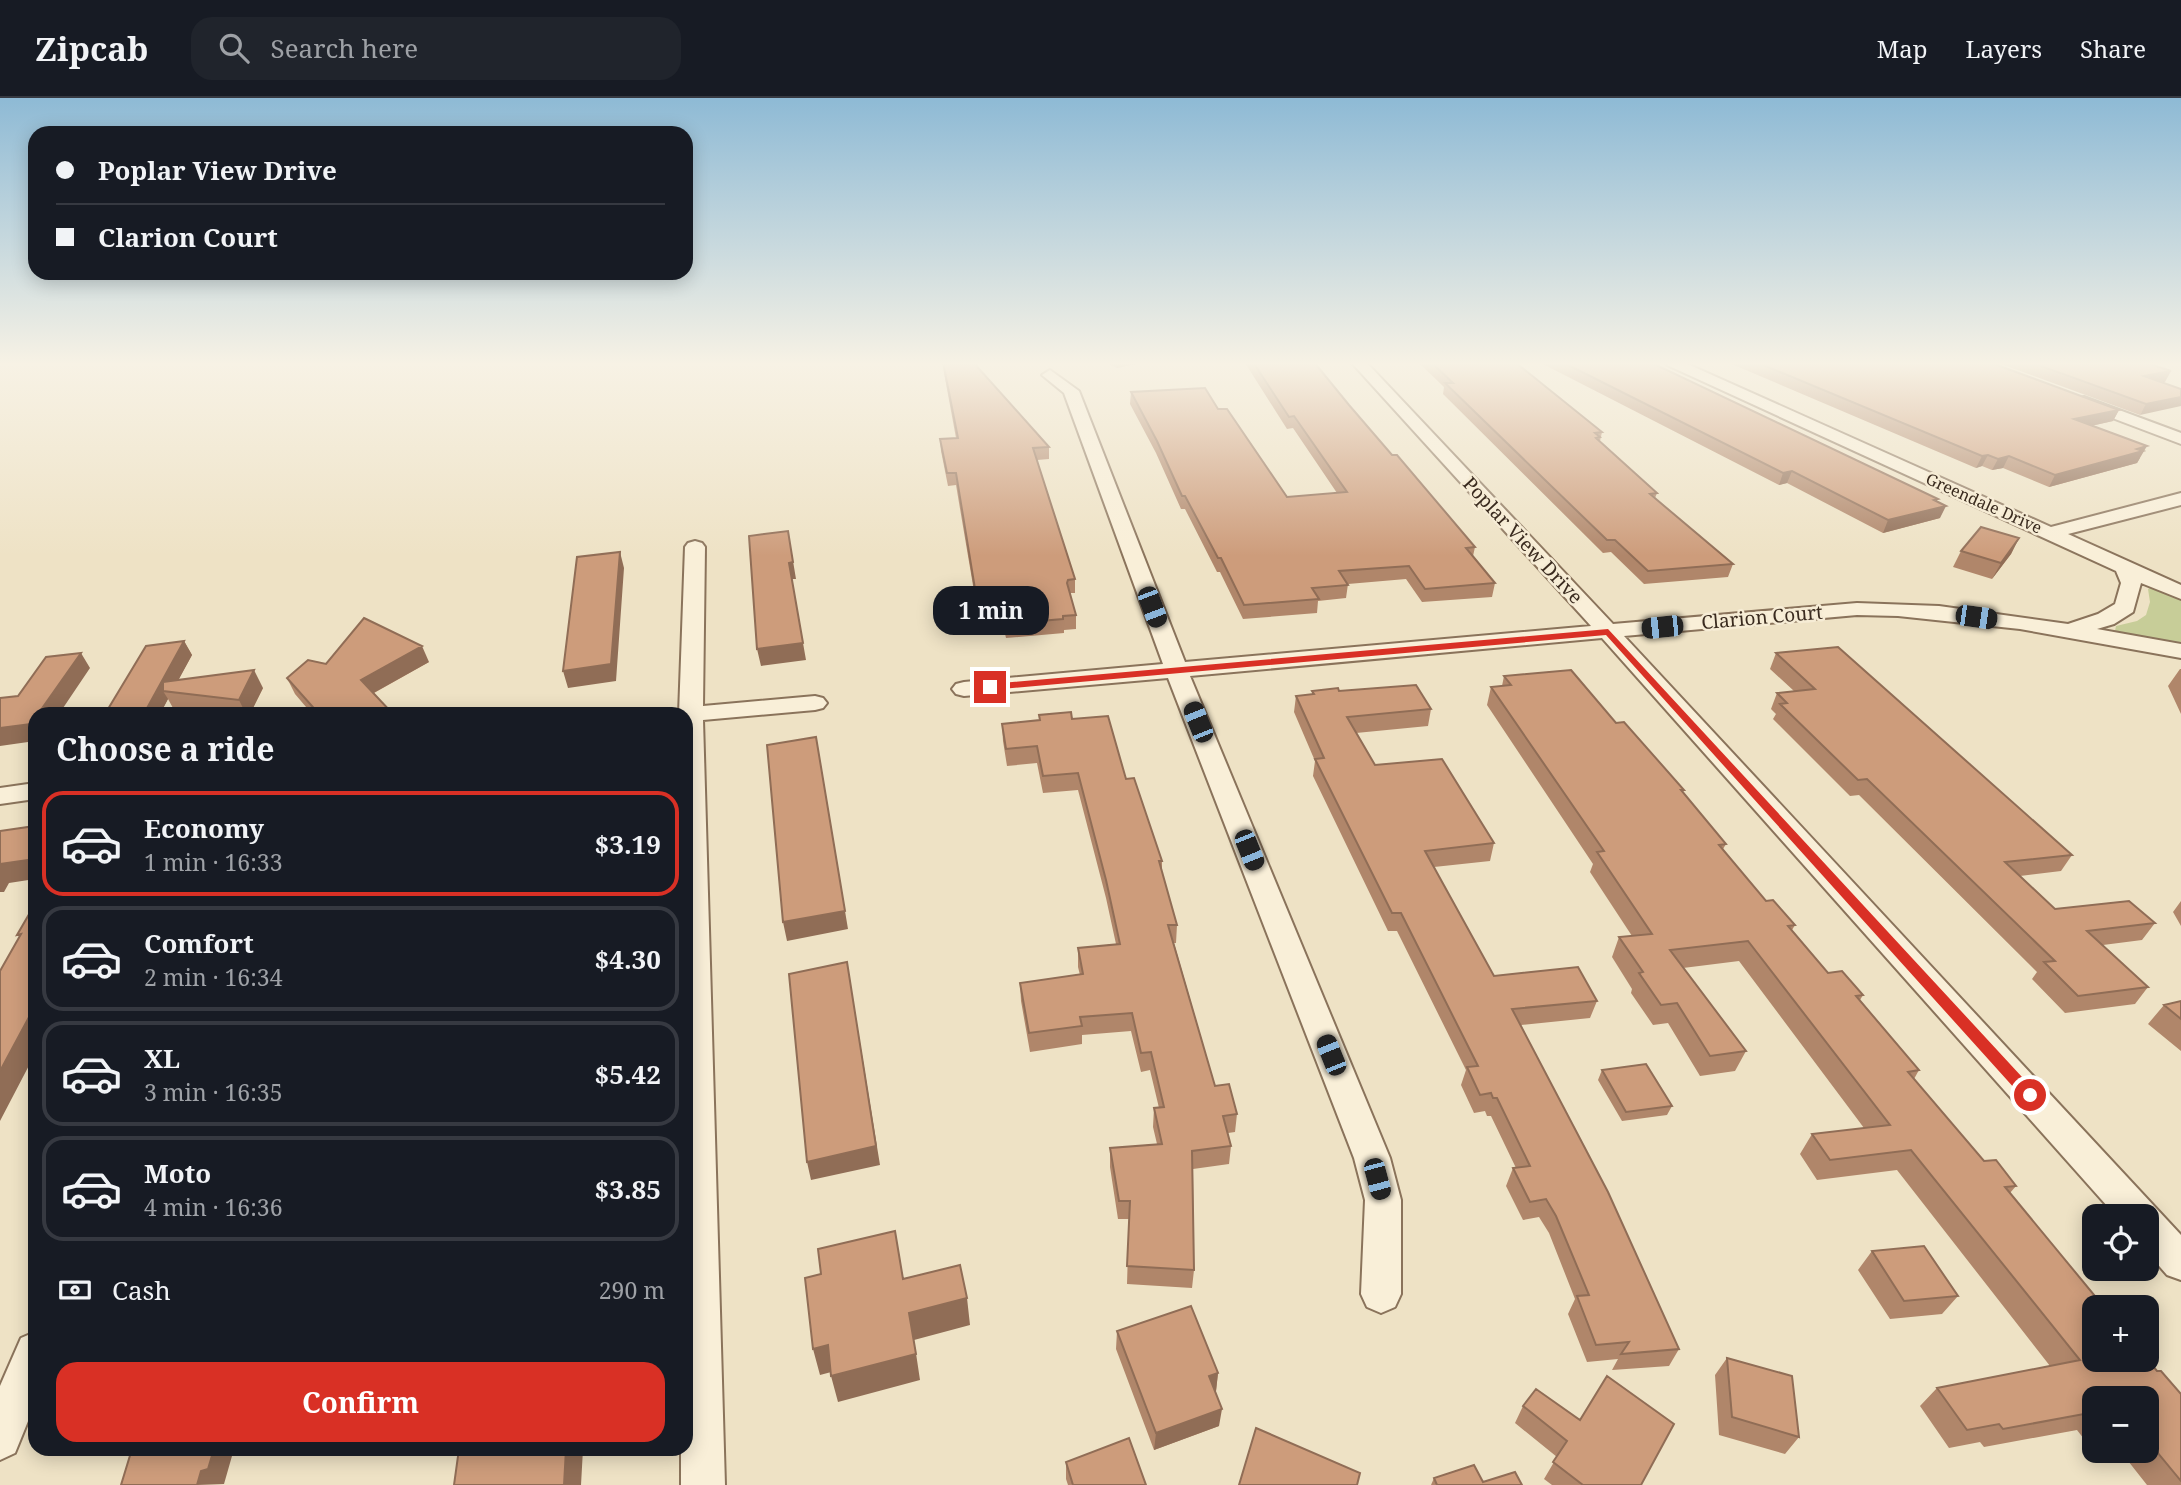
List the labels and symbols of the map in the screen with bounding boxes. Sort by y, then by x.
street label: Greendale Drive [1922,468,2046,538]
street label: Poplar View Drive [1457,471,1589,609]
car [1135,584,1170,630]
callout: 1 min [932,586,1048,634]
street label: Clarion Court [1700,599,1824,635]
car [1954,604,1999,630]
car [1641,614,1684,640]
route end [974,671,1006,703]
car [1181,699,1216,745]
car [1232,827,1267,873]
car [1314,1032,1349,1078]
route start [2014,1079,2046,1111]
car [1362,1156,1393,1202]

